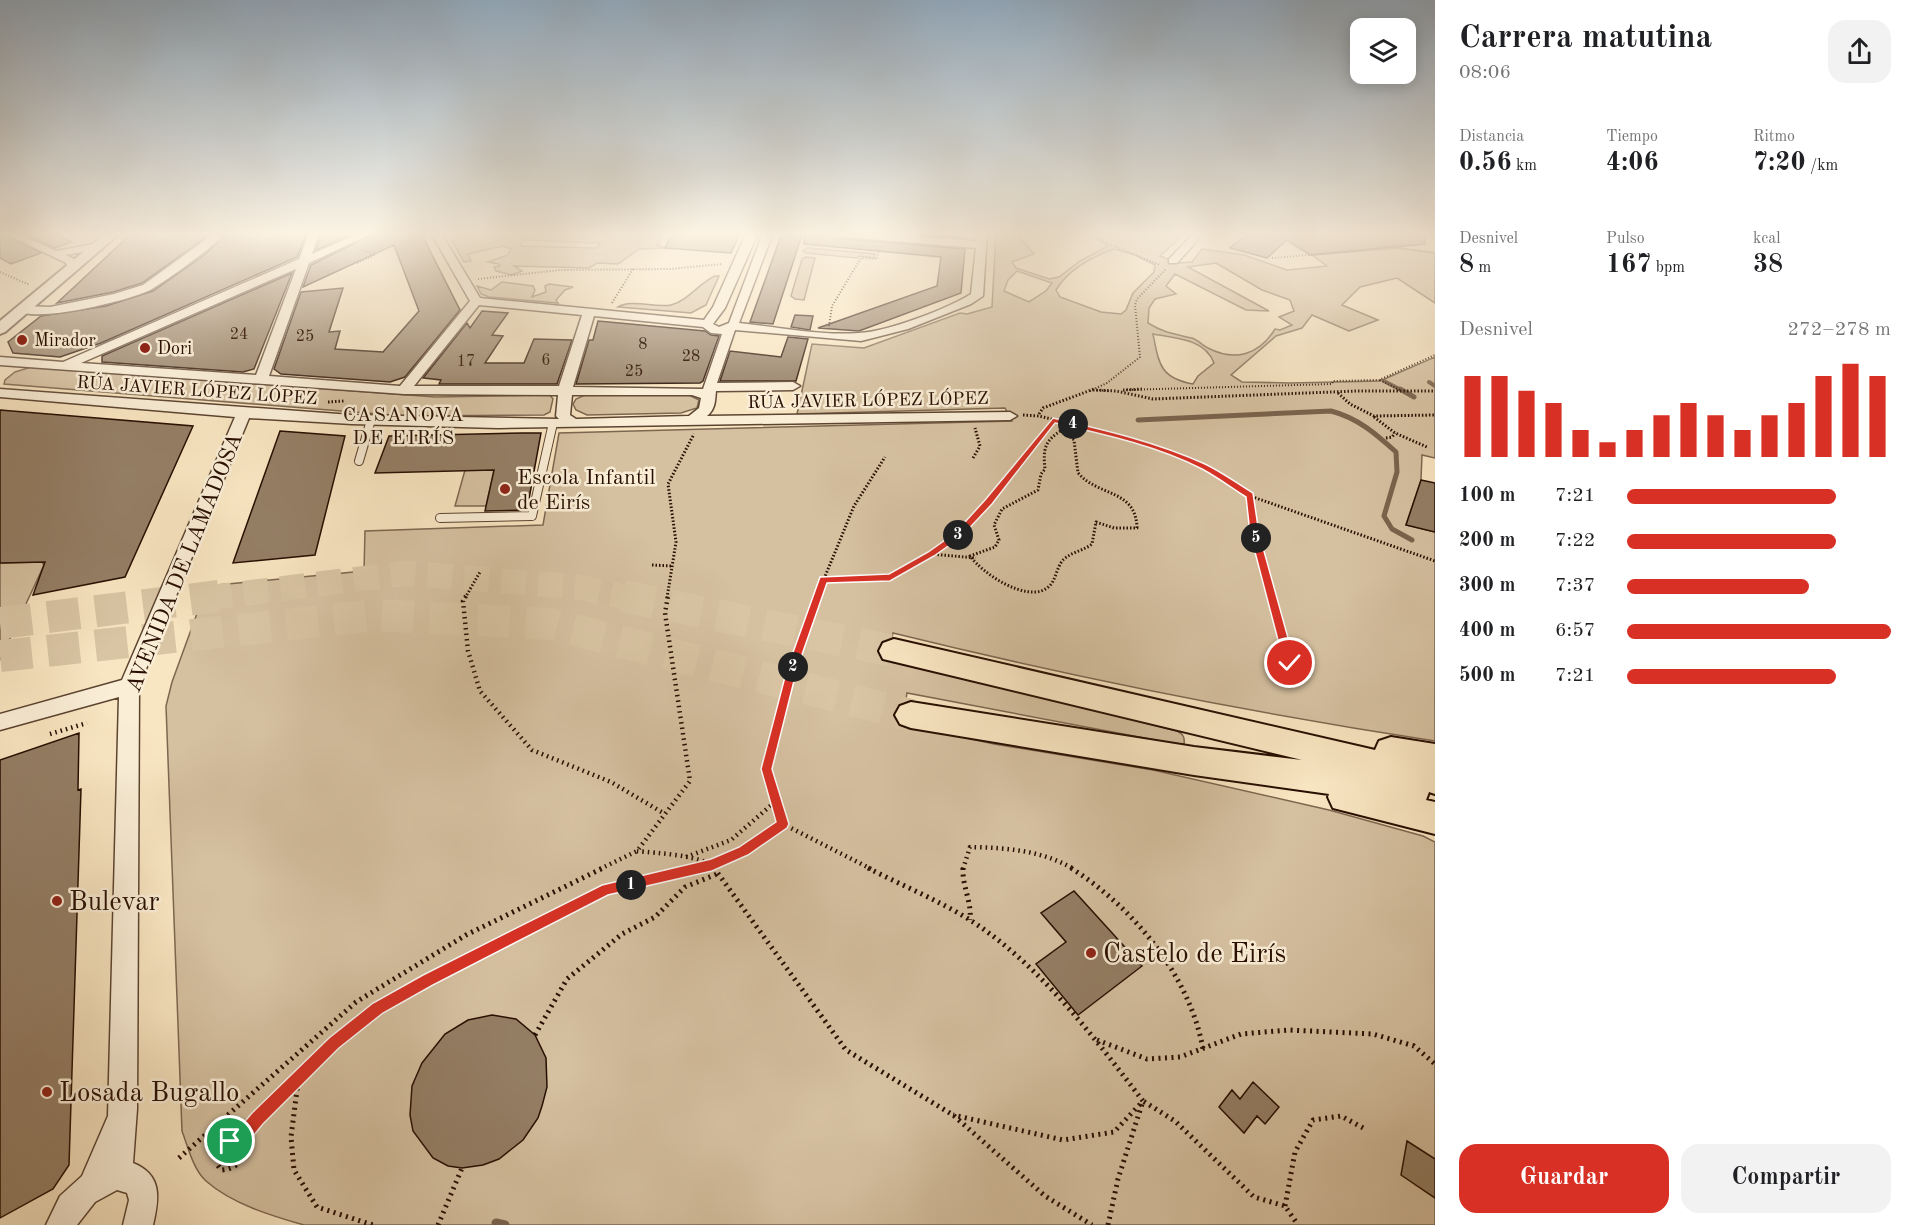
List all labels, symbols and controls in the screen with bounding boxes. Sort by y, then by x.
map controls [1350,18,1416,84]
button: layers [1350,18,1416,84]
button: share [1828,20,1891,83]
text: Carrera matutina [1459,22,1712,55]
text: 08:06 [1459,63,1511,83]
text: Distancia [1459,129,1524,145]
text: Tiempo [1606,129,1658,145]
text: Ritmo [1753,129,1795,145]
text: 0.56 [1459,150,1512,176]
text: 4:06 [1606,150,1659,176]
text: 7:20 [1753,150,1806,176]
text: km [1512,158,1537,174]
text: /km [1806,158,1838,174]
text: Desnivel [1459,231,1518,247]
text: Pulso [1606,231,1645,247]
text: kcal [1753,231,1781,247]
text: 8 [1459,252,1474,278]
text: 167 [1606,252,1651,278]
text: 38 [1753,252,1783,278]
text: m [1474,260,1491,276]
text: bpm [1651,260,1685,276]
text: Desnivel [1459,320,1533,340]
text: 272–278 m [1788,320,1891,340]
house number: 24 [230,327,248,343]
house number: 25 [296,329,314,345]
place label: Mirador [34,332,97,350]
marker: Mirador [15,333,29,347]
house number: 8 [638,337,648,353]
place label: Dori [157,340,192,358]
marker: Dori [138,341,152,355]
house number: 28 [682,349,700,365]
house number: 6 [541,353,551,369]
house number: 17 [457,354,475,370]
house number: 25 [625,364,643,380]
street label: RÚA JAVIER LÓPEZ LÓPEZ [76,369,318,408]
street label: RÚA JAVIER LÓPEZ LÓPEZ [747,385,989,412]
district label: CASANOVA DE EIRÍS [343,406,465,449]
pin: 4 [1058,409,1088,439]
text: 4 [1068,416,1078,432]
street label: AVENIDA DE LAMADOSA [123,430,247,696]
place label: Escola Infantil de Eirís [517,467,655,514]
marker: Escola Infantil de Eirís [498,482,512,496]
text: 100 m [1459,486,1515,506]
text: 7:21 [1555,486,1595,506]
pin: 3 [943,520,973,550]
pin: 5 [1241,523,1271,553]
text: 3 [953,527,963,543]
text: 5 [1251,530,1261,546]
text: 200 m [1459,531,1515,551]
text: 7:22 [1555,531,1595,551]
text: 300 m [1459,576,1515,596]
text: 7:37 [1555,576,1595,596]
text: 400 m [1459,621,1515,641]
text: 6:57 [1555,621,1595,641]
pin [1264,637,1315,688]
icon: check [1273,646,1306,679]
pin: 2 [778,652,808,682]
text: 2 [788,659,798,675]
text: 500 m [1459,666,1515,686]
text: 7:21 [1555,666,1595,686]
pin: 1 [616,870,646,900]
text: 1 [626,877,636,893]
place label: Bulevar [69,889,160,916]
marker: Bulevar [50,894,64,908]
place label: Castelo de Eirís [1103,941,1286,968]
marker: Castelo de Eirís [1084,946,1098,960]
place label: Losada Bugallo [59,1080,239,1107]
marker: Losada Bugallo [40,1085,54,1099]
pin [204,1115,255,1166]
icon: arrive [213,1124,246,1157]
button: Guardar [1459,1144,1669,1213]
button: Compartir [1681,1144,1891,1213]

